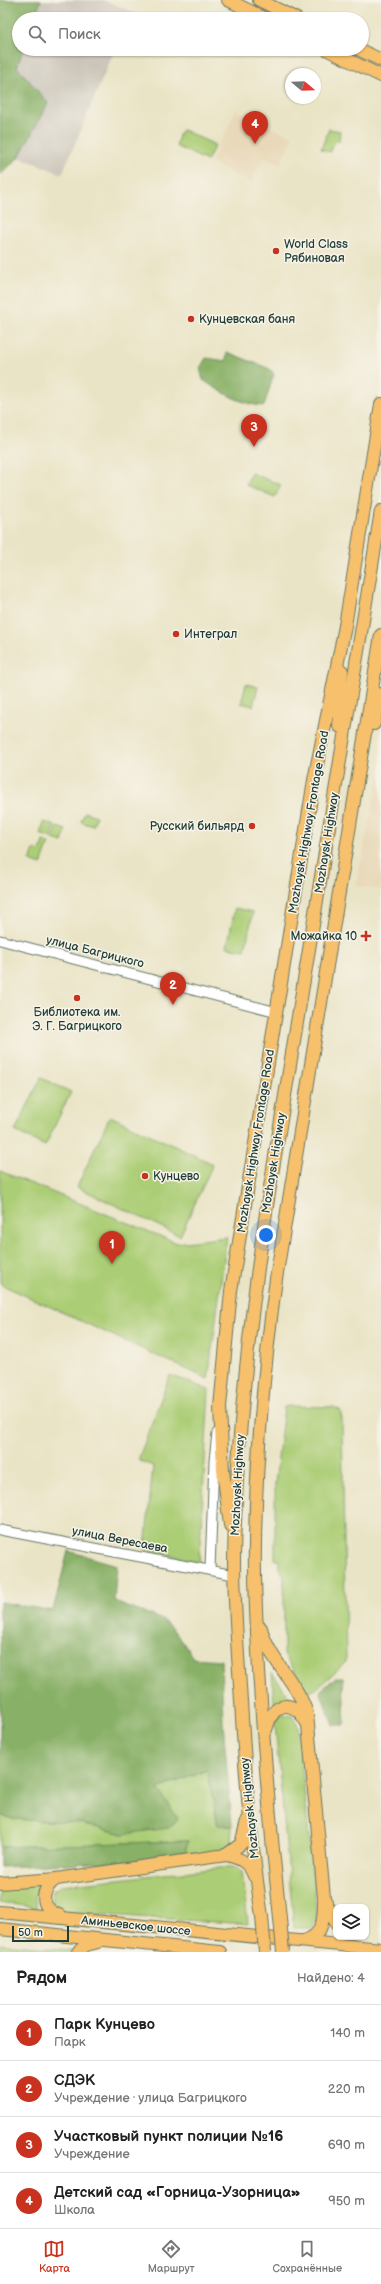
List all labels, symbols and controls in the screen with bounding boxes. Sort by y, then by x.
search box [12,12,369,56]
icon: search [26,23,48,45]
text: Поиск [58,25,101,44]
north arrow [285,68,321,104]
pin: 4 [242,111,268,144]
place label: World Class Рябиновая [284,237,348,266]
marker: World Class Рябиновая [271,246,281,256]
place label: Кунцевская баня [199,312,296,327]
marker: Кунцевская баня [186,314,196,324]
pin: 3 [241,414,267,447]
place label: Интеграл [184,627,237,642]
marker: Интеграл [171,629,181,639]
street label: Mozhaysk Highway Frontage Road [286,729,332,915]
street label: Mozhaysk Highway [312,792,342,894]
place label: Русский бильярд [150,819,245,834]
marker: Русский бильярд [247,821,257,831]
place label: Можайка 10 [291,929,357,944]
marker: Можайка 10 [360,930,372,942]
street label: улица Багрицкого [45,933,145,971]
pin: 2 [160,972,186,1005]
marker: Библиотека им. Э. Г. Багрицкого [72,993,82,1003]
place label: Библиотека им. Э. Г. Багрицкого [32,1005,122,1034]
street label: Mozhaysk Highway Frontage Road [234,1048,278,1234]
street label: Mozhaysk Highway [259,1112,289,1214]
place label: Кунцево [153,1169,199,1184]
marker: Кунцево [140,1171,150,1181]
your location [256,1225,276,1245]
pin: 1 [99,1231,125,1264]
street label: Mozhaysk Highway [228,1433,248,1536]
street label: улица Вересаева [71,1523,169,1557]
street label: Mozhaysk Highway [237,1756,263,1859]
map controls [333,1904,369,1940]
button: layers [333,1904,369,1940]
street label: Аминьевское шоссе [80,1913,192,1939]
scale bar [12,1924,69,1943]
text: 50 m [18,1926,43,1939]
text: Рядом [16,1968,67,1988]
text: Найдено: 4 [297,1970,365,1986]
text: Парк Кунцево [54,2015,155,2034]
text: 1 [26,2025,32,2041]
text: 140 m [330,2025,365,2041]
text: Парк [54,2034,86,2050]
text: СДЭК [54,2071,95,2090]
text: 2 [25,2081,33,2097]
text: 220 m [328,2081,365,2097]
text: Учреждение · улица Багрицкого [54,2090,247,2106]
text: Участковый пункт полиции №16 [54,2127,283,2146]
text: 3 [25,2137,33,2153]
text: 690 m [328,2137,365,2153]
text: Учреждение [54,2146,130,2162]
text: Детский сад «Горница-Узорница» [54,2183,301,2202]
text: 4 [25,2193,33,2209]
text: 950 m [328,2193,365,2209]
text: Школа [54,2202,95,2218]
tab: Карта [39,2238,70,2275]
tab: Маршрут [148,2238,195,2275]
tab: Сохранённые [273,2238,342,2275]

